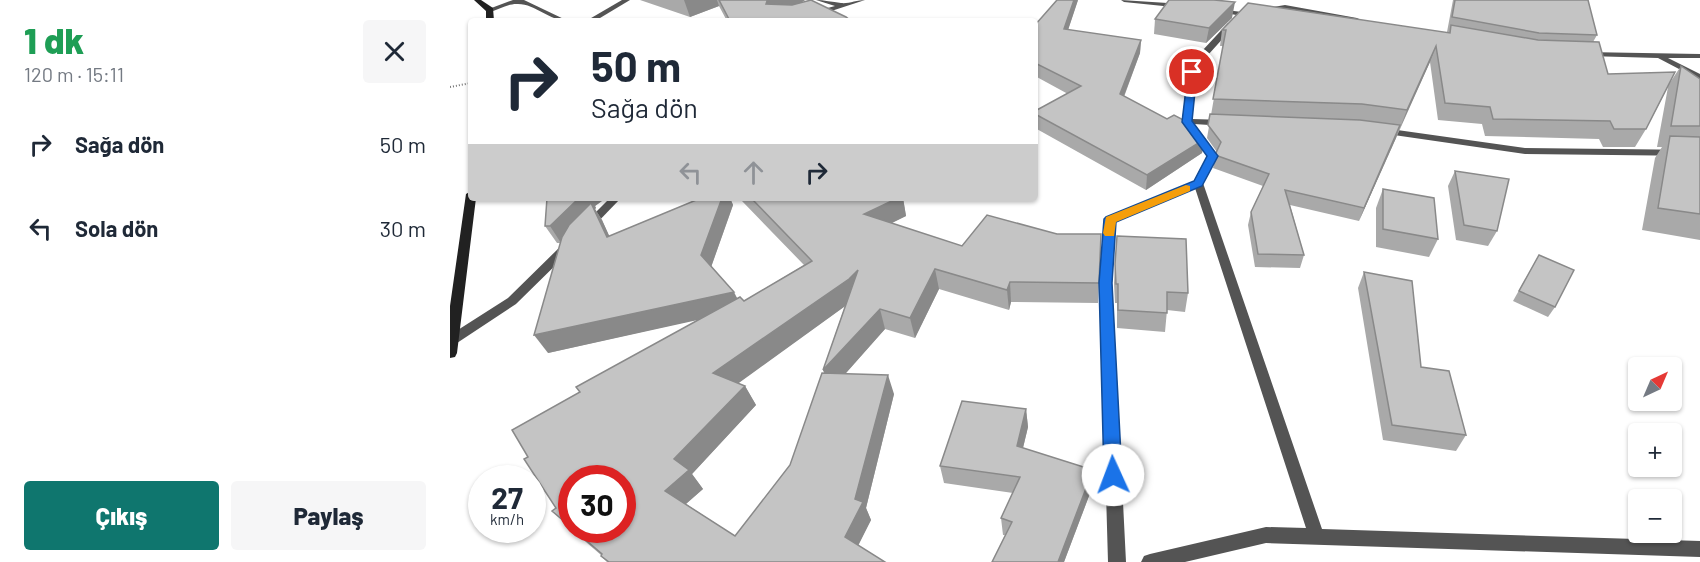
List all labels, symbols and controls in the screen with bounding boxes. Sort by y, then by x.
text: 1 dk [24,18,84,61]
button: close [363,20,426,83]
text: 50 m [591,40,681,90]
icon: right [492,42,570,120]
pin [1166,46,1217,97]
icon: arrive [1175,55,1208,88]
text: 120 m · 15:11 [24,62,124,86]
text: Sağa dön [591,91,698,123]
icon: right [24,128,57,161]
text: Sağa dön [75,131,164,157]
text: 50 m [380,131,426,157]
icon: left [674,156,707,189]
icon: ahead [737,156,770,189]
icon: right [800,156,833,189]
icon: left [24,212,57,245]
text: Sola dön [75,215,158,241]
text: 30 m [380,215,426,241]
north arrow [1628,357,1682,411]
map controls [1628,357,1682,543]
button: + [1628,423,1682,477]
position arrow [1081,443,1145,507]
speed limit sign: 30 [558,465,636,543]
text: 27 [491,479,523,515]
button: Çıkış [24,481,219,550]
button: Paylaş [231,481,426,550]
button: − [1628,489,1682,543]
text: km/h [490,510,524,528]

